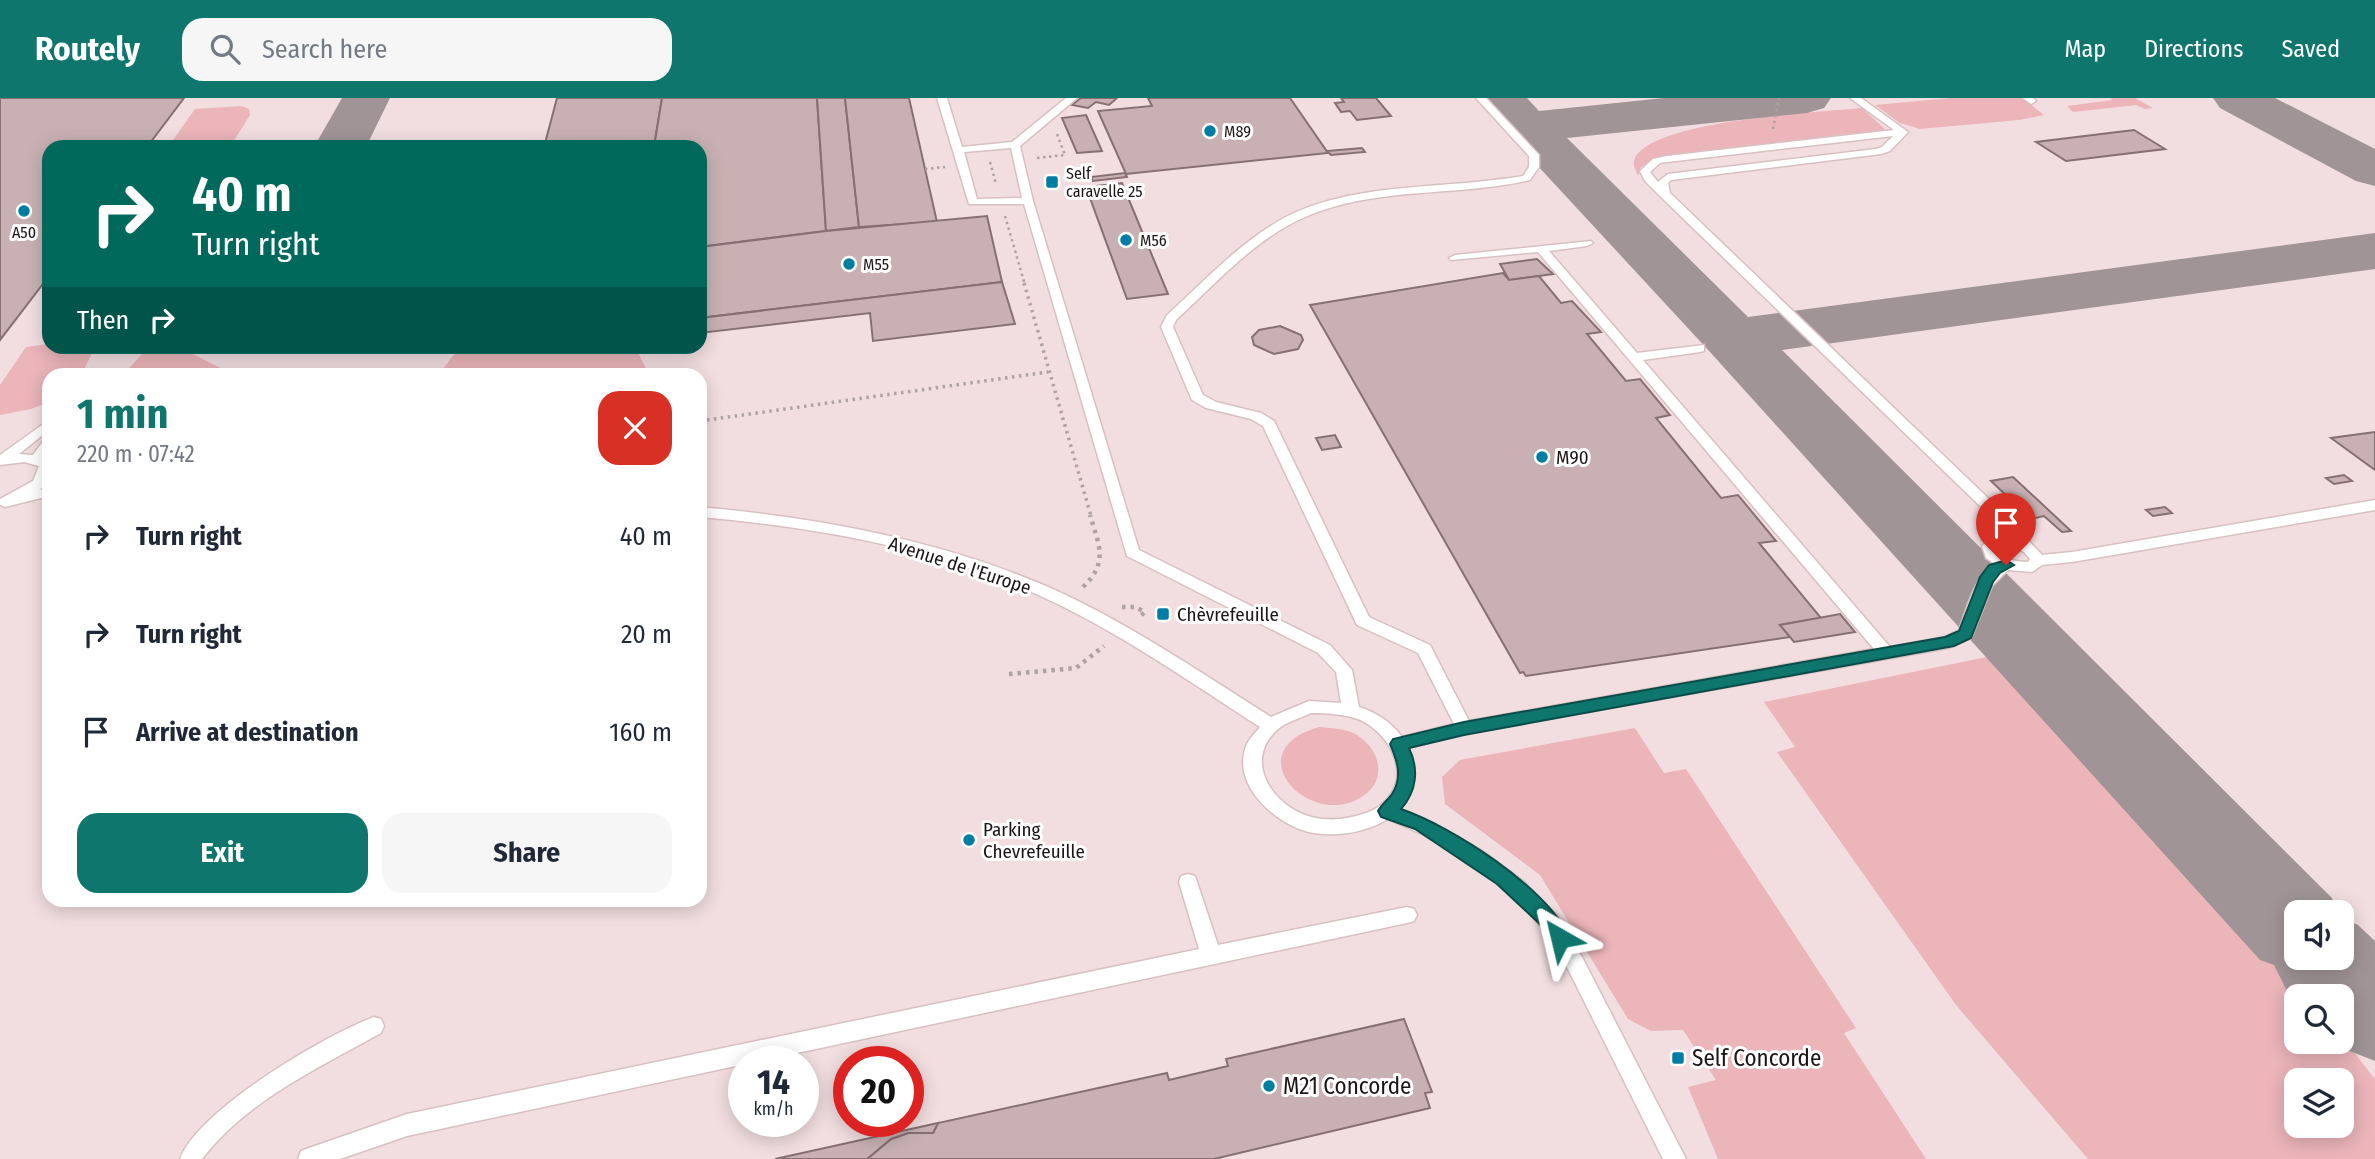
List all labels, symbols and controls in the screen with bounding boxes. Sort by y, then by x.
search box [182,18,672,81]
text: Routely [35,29,140,69]
icon: search [206,30,244,68]
text: Search here [262,34,387,65]
text: Map [2065,35,2106,63]
text: Directions [2144,35,2243,63]
text: Saved [2281,35,2340,63]
place label: M89 [1224,122,1251,141]
marker: M89 [1202,123,1218,139]
place label: Self caravelle 25 [1066,164,1143,201]
text: 40 m [192,165,292,224]
icon: right [77,168,168,259]
marker: Self caravelle 25 [1044,174,1060,190]
marker: A50 [16,203,32,219]
place label: A50 [12,223,36,242]
text: Turn right [192,225,319,263]
place label: M56 [1140,231,1167,250]
marker: M56 [1118,232,1134,248]
place label: M55 [863,255,889,274]
marker: M55 [841,256,857,272]
icon: right [143,301,181,339]
text: Then [77,305,129,336]
text: 1 min [77,389,168,439]
button: close [598,391,672,465]
text: 220 m · 07:42 [77,440,195,468]
place label: M90 [1556,446,1589,469]
marker: M90 [1534,449,1550,465]
pin [1976,493,2036,565]
icon: arrive [1987,504,2025,542]
icon: right [77,517,115,555]
text: Turn right [136,521,242,552]
text: 40 m [620,521,672,552]
street label: Avenue de l'Europe [886,532,1034,599]
place label: Chèvrefeuille [1177,603,1279,626]
marker: Chèvrefeuille [1155,606,1171,622]
icon: right [77,615,115,653]
text: Turn right [136,619,242,650]
text: 20 m [621,619,672,650]
icon: arrive [77,713,115,751]
text: Arrive at destination [136,717,359,748]
text: 160 m [609,717,672,748]
button: Exit [77,813,368,893]
button: Share [382,813,672,893]
place label: Parking Chevrefeuille [983,818,1085,863]
marker: Parking Chevrefeuille [961,832,977,848]
map controls [2284,900,2354,1138]
button: sound [2284,900,2354,970]
position arrow [1523,901,1597,975]
button: search [2284,984,2354,1054]
place label: Self Concorde [1692,1044,1821,1072]
speed limit sign: 20 [833,1046,924,1137]
marker: Self Concorde [1670,1050,1686,1066]
text: 14 [757,1061,790,1103]
button: layers [2284,1068,2354,1138]
place label: M21 Concorde [1283,1072,1411,1100]
marker: M21 Concorde [1261,1078,1277,1094]
text: km/h [753,1098,794,1120]

